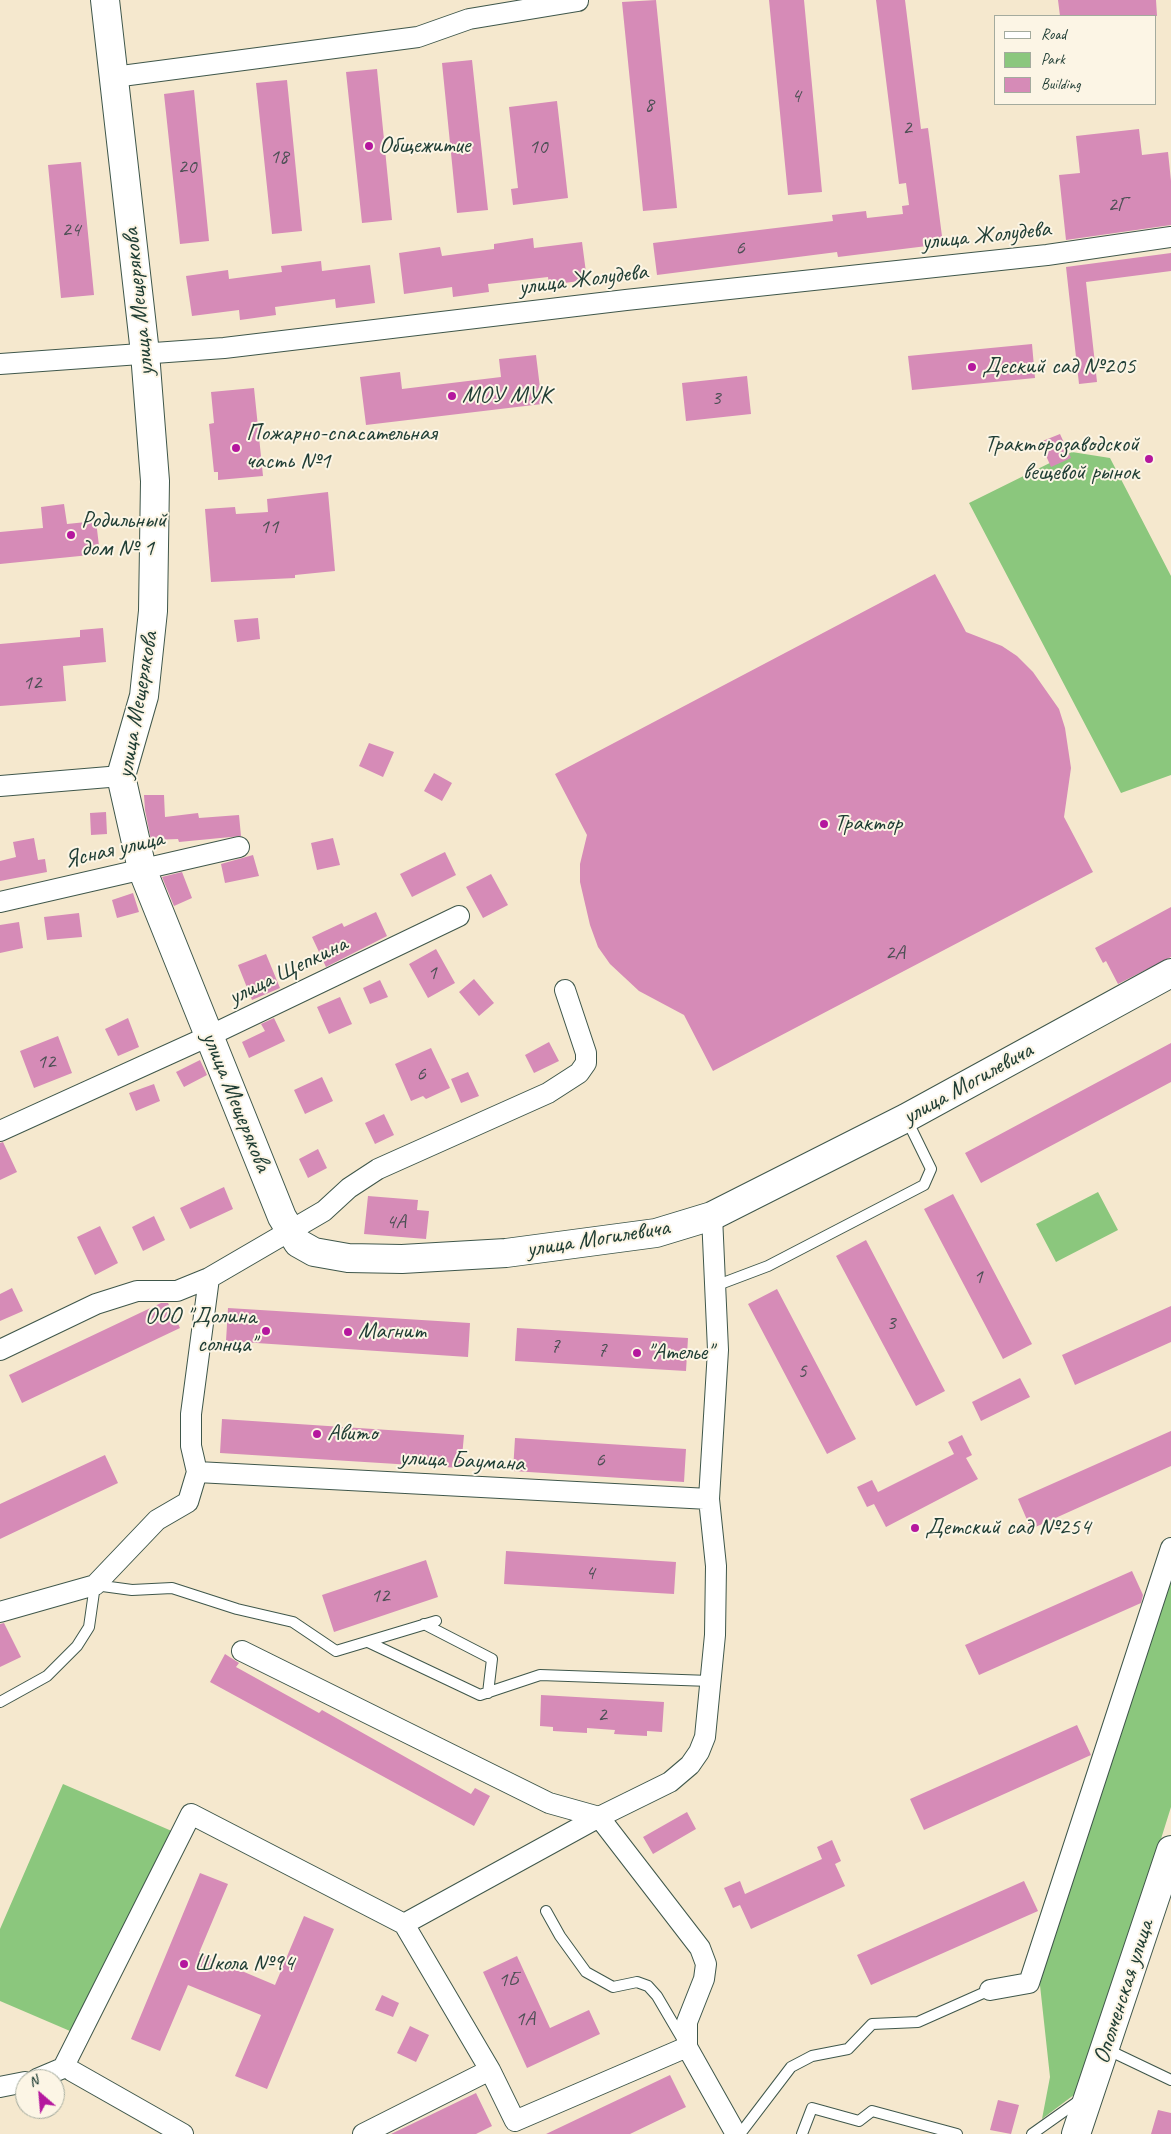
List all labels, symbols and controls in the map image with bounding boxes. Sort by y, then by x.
legend [994,15,1156,105]
text: Road [1041,25,1066,44]
text: Park [1041,50,1065,69]
text: Building [1041,75,1080,94]
house number: 4 [791,83,801,109]
house number: 8 [644,92,654,118]
house number: 2 [902,115,912,141]
place label: Общежитие [379,132,470,160]
house number: 10 [529,134,547,160]
marker: Общежитие [363,140,375,152]
house number: 18 [270,144,288,170]
house number: 20 [178,154,196,180]
house number: 2Г [1107,192,1127,218]
street label: улица Жолудева [920,215,1052,257]
house number: 24 [62,217,80,243]
street label: улица Мещерякова [117,227,161,377]
house number: 6 [735,235,745,261]
street label: улица Жолудева [517,258,649,302]
place label: Деский сад №205 [982,353,1136,381]
marker: Деский сад №205 [966,361,978,373]
place label: МОУ МУК [462,382,551,410]
house number: 3 [711,385,721,411]
marker: МОУ МУК [446,390,458,402]
place label: Пожарно-спасательная часть №1 [246,420,437,476]
place label: Тракторозаводской вещевой рынок [984,431,1139,487]
marker: Пожарно-спасательная часть №1 [230,442,242,454]
marker: Тракторозаводской вещевой рынок [1143,453,1155,465]
place label: Родильный дом № 1 [81,507,167,563]
house number: 11 [260,514,278,540]
marker: Родильный дом № 1 [65,529,77,541]
street label: улица Мещерякова [111,629,165,781]
house number: 12 [23,670,41,696]
place label: Трактор [834,810,902,838]
marker: Трактор [818,818,830,830]
street label: Ясная улица [61,825,167,875]
street label: улица Щепкина [224,930,352,1012]
house number: 2А [885,940,905,966]
house number: 1 [427,960,437,986]
street label: улица Мещерякова [195,1028,277,1176]
street label: улица Могилевича [898,1036,1038,1132]
house number: 12 [37,1049,55,1075]
house number: 6 [416,1061,426,1087]
house number: 4А [386,1209,406,1235]
street label: улица Могилевича [524,1213,672,1265]
house number: 1 [973,1264,983,1290]
place label: ООО "Долина солнца" [145,1303,256,1359]
house number: 3 [886,1310,896,1336]
place label: Магнит [358,1318,426,1346]
marker: ООО "Долина солнца" [260,1325,272,1337]
marker: Магнит [342,1326,354,1338]
house number: 7 [550,1333,560,1359]
house number: 7 [597,1337,607,1363]
place label: "Ателье" [647,1339,713,1367]
marker: "Ателье" [631,1347,643,1359]
house number: 5 [797,1358,807,1384]
place label: Авито [327,1420,377,1448]
marker: Авито [311,1428,323,1440]
street label: улица Баумана [399,1443,525,1479]
house number: 6 [595,1447,605,1473]
place label: Детский сад №254 [925,1514,1091,1542]
marker: Детский сад №254 [909,1522,921,1534]
house number: 4 [585,1560,595,1586]
house number: 12 [371,1583,389,1609]
house number: 2 [597,1702,607,1728]
street label: Ополченская улица [1087,1916,1161,2068]
place label: Школа №94 [194,1950,294,1978]
marker: Школа №94 [178,1958,190,1970]
house number: 1Б [498,1967,518,1993]
house number: 1А [515,2006,535,2032]
north arrow [15,2069,65,2119]
text: N [26,2072,41,2091]

